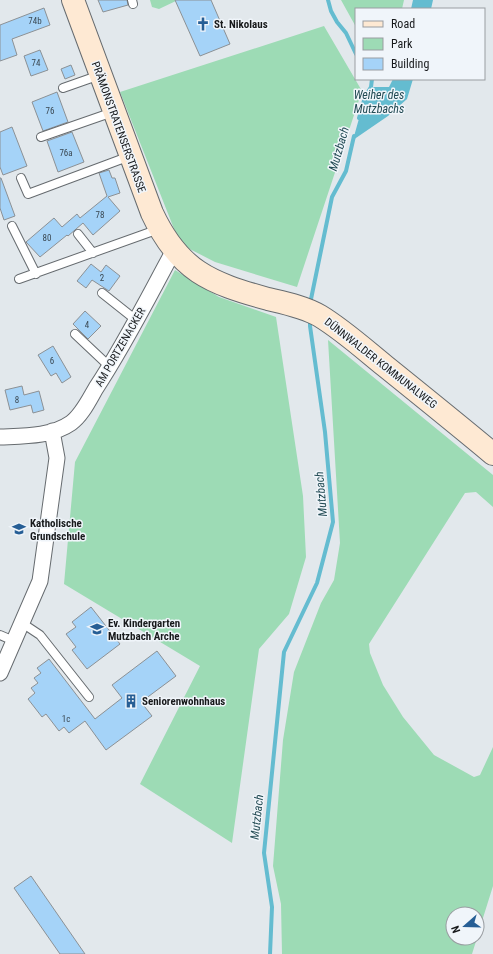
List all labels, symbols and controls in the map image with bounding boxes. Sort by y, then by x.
legend [355,8,485,80]
house number: 74b [28,16,42,26]
church icon: St. Nikolaus [195,16,211,32]
text: Road [391,17,415,31]
place label: St. Nikolaus [214,18,268,31]
text: Park [391,37,413,51]
text: Building [391,57,429,71]
house number: 74 [32,58,41,68]
street label: PRÄMONSTRATENSERSTRASSE [89,60,148,195]
water label: Weiher des Mutzbachs [354,88,404,116]
house number: 76 [46,106,54,116]
water label: Mutzbach [326,125,352,173]
house number: 76a [59,148,73,158]
house number: 78 [96,210,104,220]
house number: 80 [43,233,51,243]
house number: 2 [100,273,105,283]
street label: AM PORTZENACKER [93,305,148,389]
street label: DÜNNWALDER KOMMUNALWEG [322,315,440,411]
house number: 4 [85,320,90,330]
house number: 6 [50,356,54,366]
house number: 8 [15,395,19,405]
water label: Mutzbach [312,470,330,517]
place label: Katholische Grundschule [30,517,85,543]
school or university icon: Katholische Grundschule [11,521,27,537]
place label: Ev. Kindergarten Mutzbach Arche [108,617,180,643]
school or university icon: Ev. Kindergarten Mutzbach Arche [89,621,105,637]
building icon: Seniorenwohnhaus [123,693,139,709]
place label: Seniorenwohnhaus [142,695,225,708]
house number: 1c [62,714,70,724]
water label: Mutzbach [248,793,266,840]
north arrow [445,906,485,946]
text: N [449,924,463,935]

